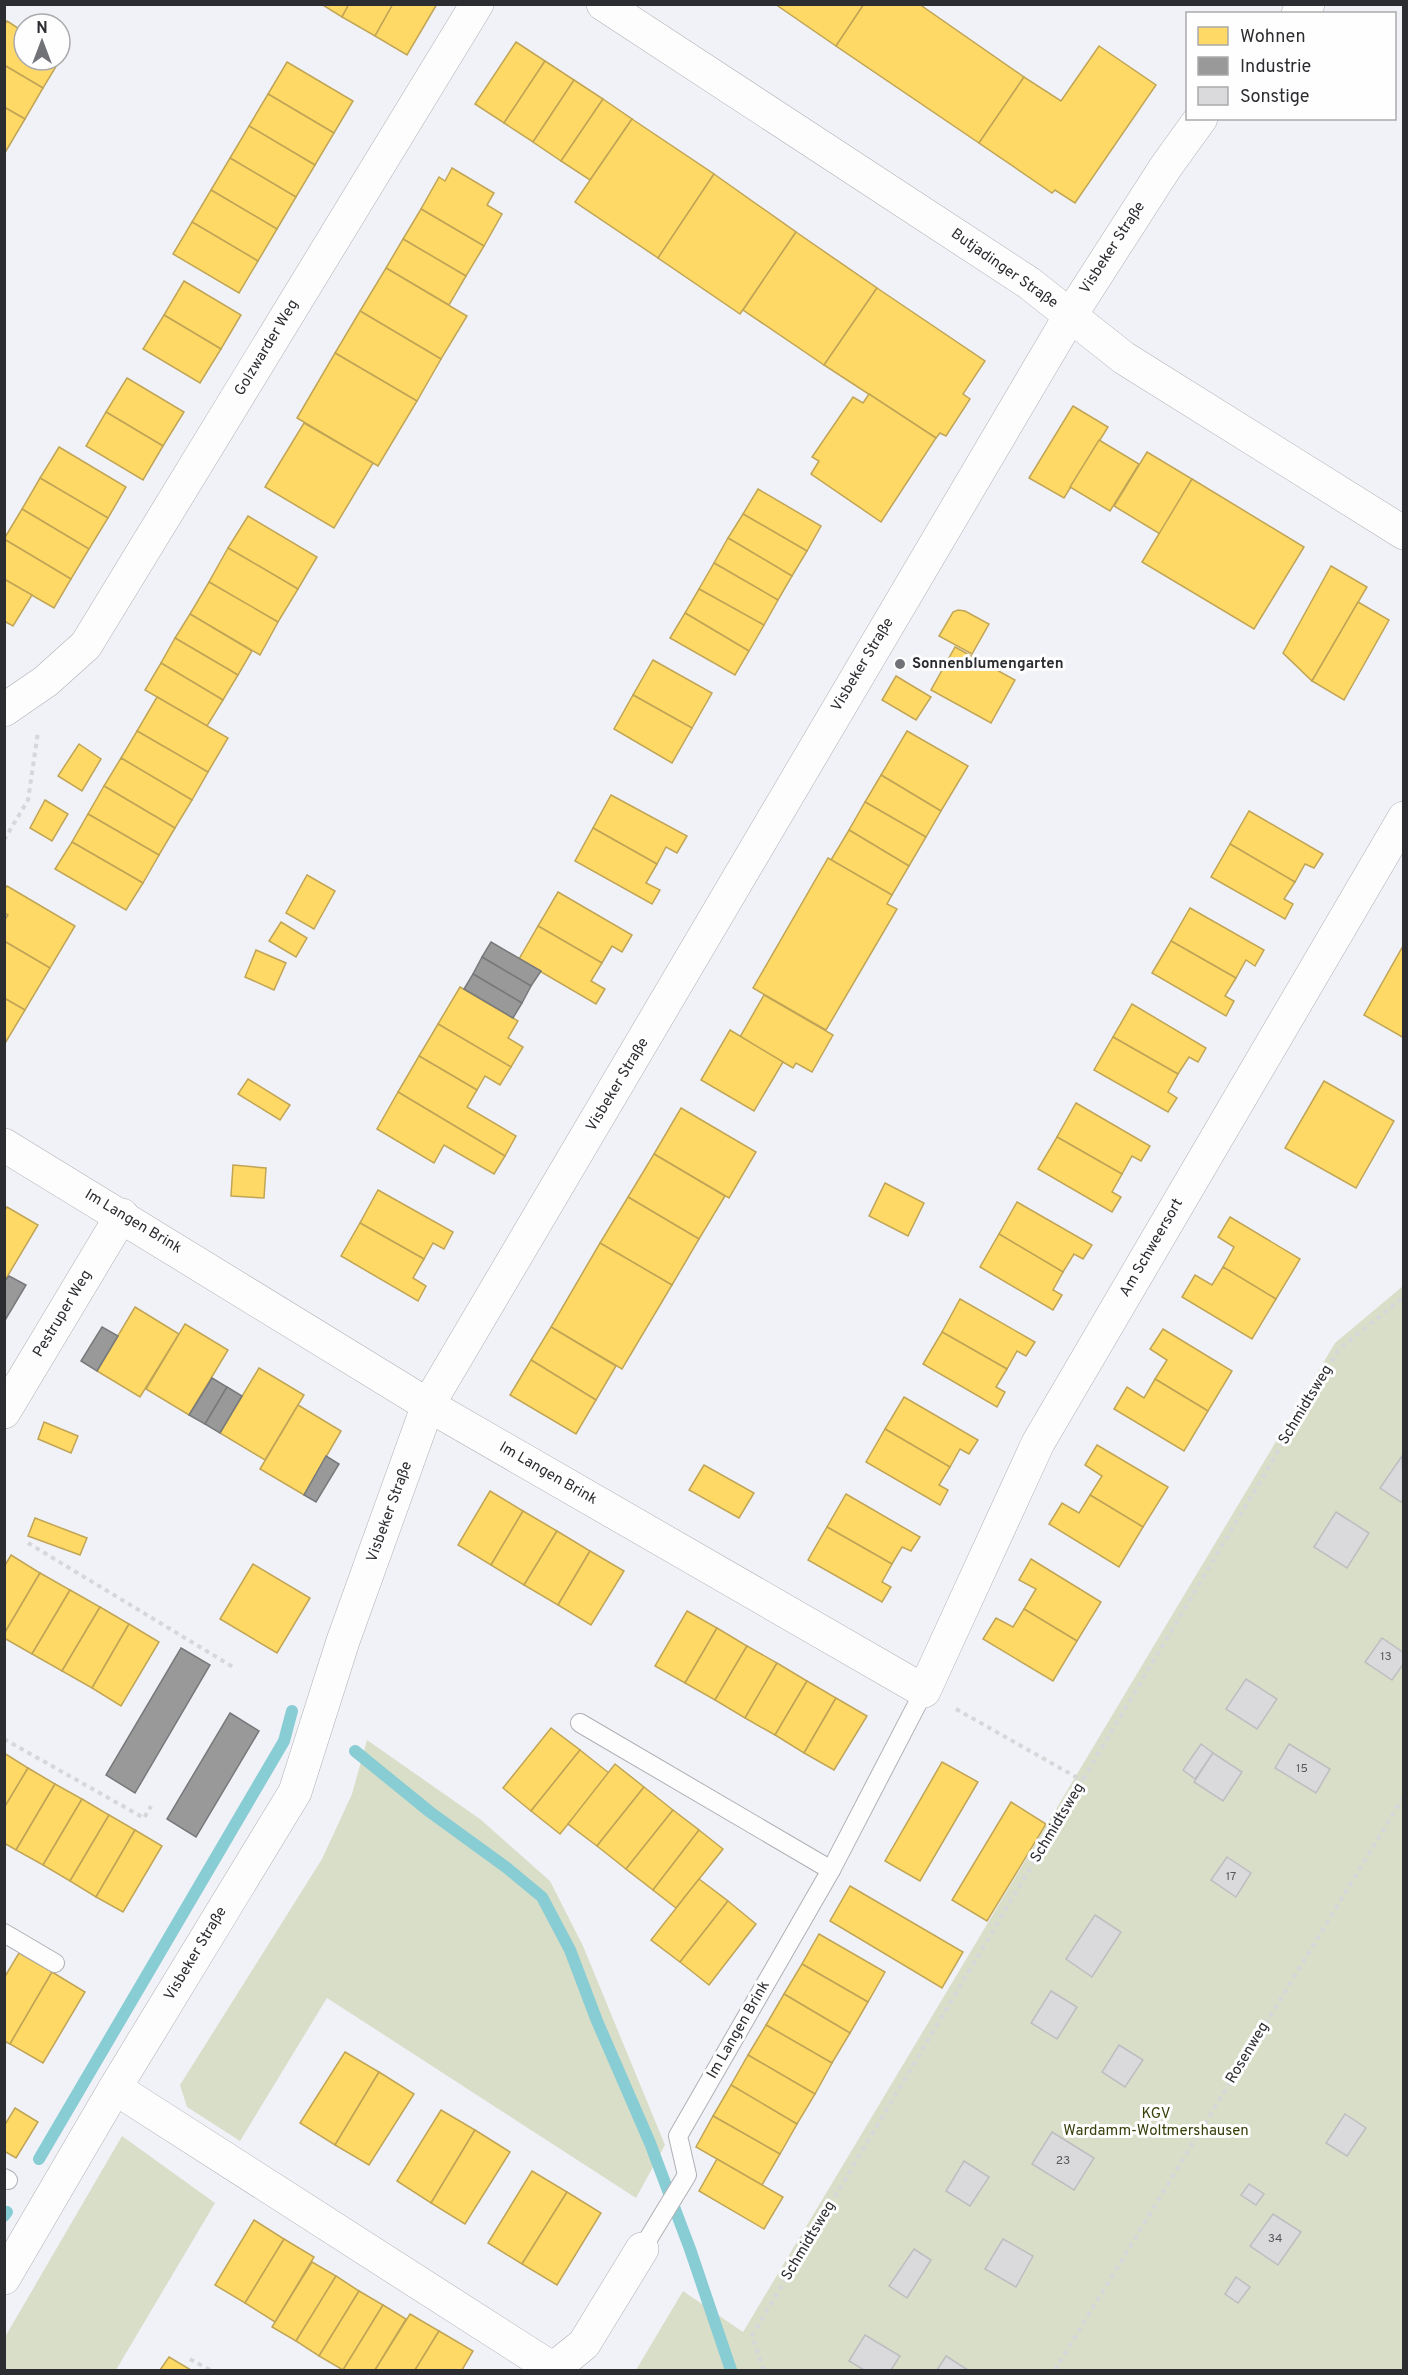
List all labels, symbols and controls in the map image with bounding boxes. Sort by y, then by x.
north arrow [12,12,72,72]
legend [1186,12,1396,120]
text: N [36,19,48,39]
text: Wohnen [1240,26,1306,49]
text: Industrie [1240,56,1311,79]
text: Sonstige [1240,86,1310,109]
street label: Visbeker Straße [1076,198,1150,298]
street label: Butjadinger Straße [947,225,1061,313]
street label: Golzwarder Weg [231,296,303,400]
street label: Visbeker Straße [828,615,898,715]
place label: Sonnenblumengarten [912,655,1064,674]
marker: Sonnenblumengarten [893,657,907,671]
street label: Visbeker Straße [583,1035,653,1135]
street label: Im Langen Brink [81,1186,185,1258]
street label: Am Schweersort [1116,1195,1188,1301]
street label: Pestruper Weg [29,1267,97,1361]
street label: Schmidtsweg [1275,1362,1337,1448]
street label: Im Langen Brink [496,1438,600,1510]
street label: Visbeker Straße [363,1459,417,1565]
house number: 13 [1380,1649,1392,1665]
house number: 15 [1296,1761,1308,1777]
street label: Schmidtsweg [1027,1780,1089,1866]
house number: 17 [1226,1869,1236,1885]
street label: Visbeker Straße [161,1904,231,2004]
street label: Im Langen Brink [703,1978,775,2082]
street label: Rosenweg [1222,2019,1274,2087]
park label: KGV Wardamm-Woltmershausen [1063,2105,1249,2141]
house number: 23 [1056,2153,1070,2169]
street label: Schmidtsweg [778,2198,840,2284]
house number: 34 [1268,2231,1282,2247]

